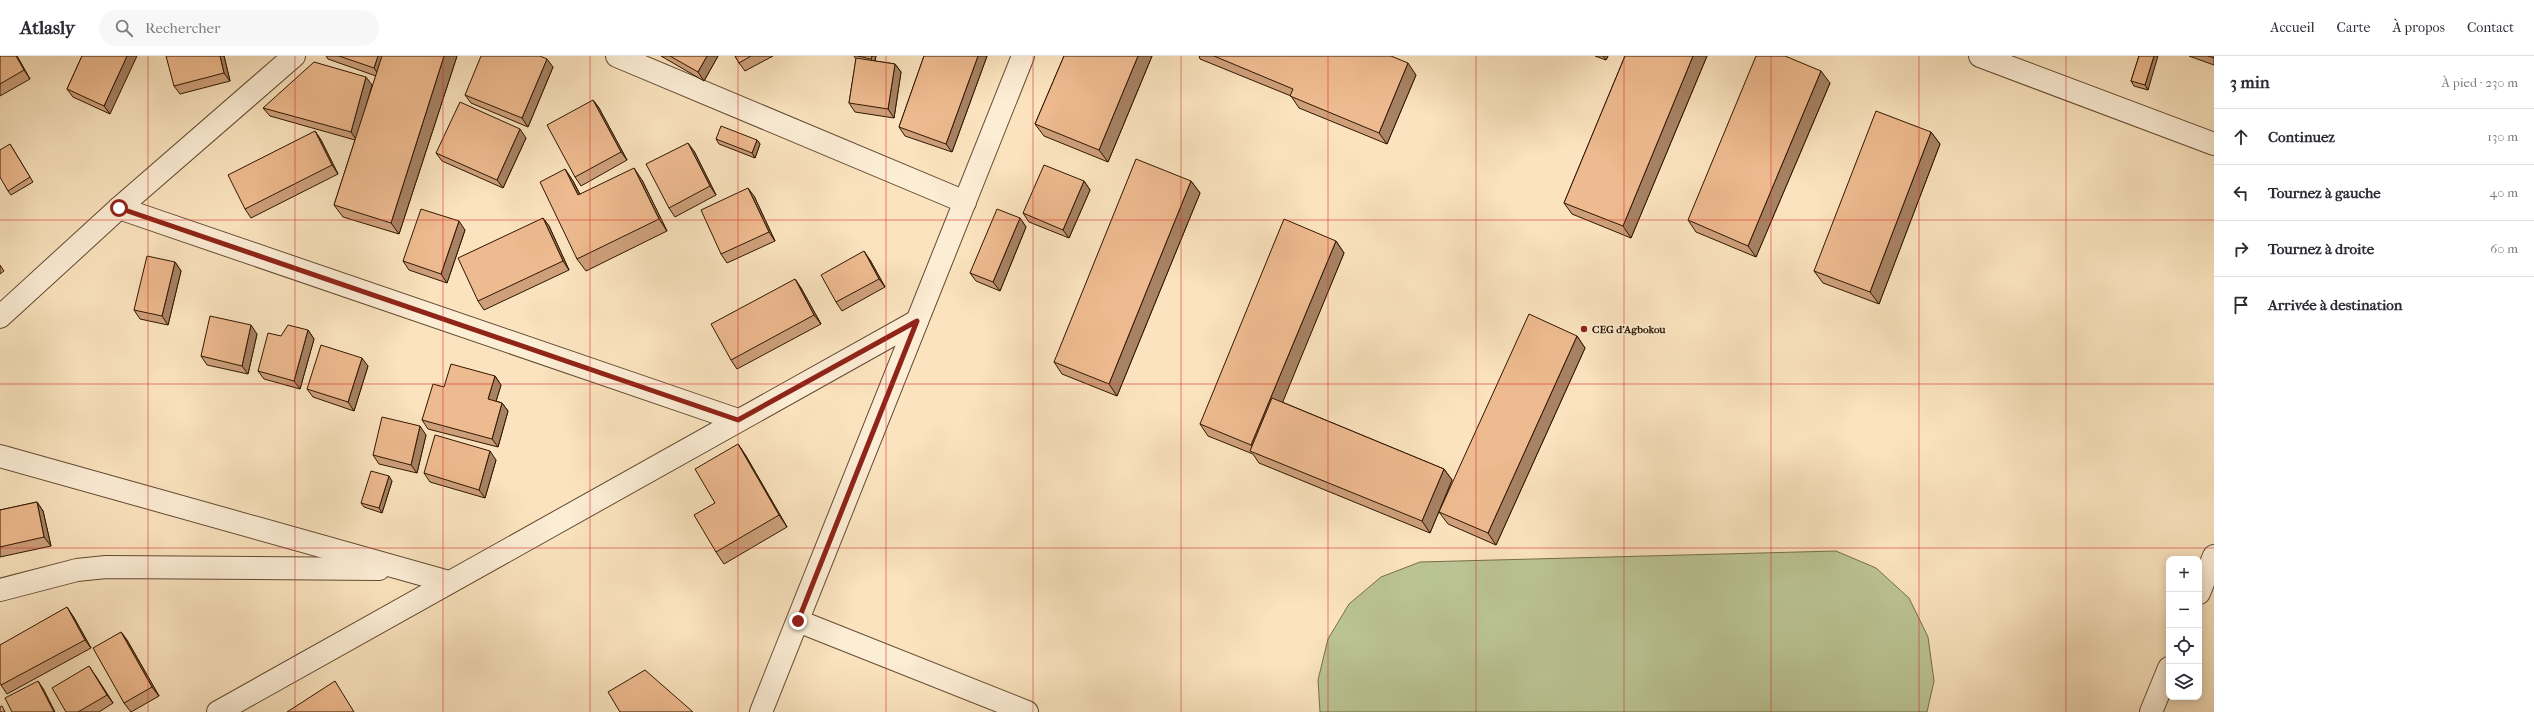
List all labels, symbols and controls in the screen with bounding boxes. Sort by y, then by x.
search box [99,10,379,46]
text: Atlasly [20,17,75,39]
icon: search [113,17,135,39]
text: Rechercher [145,19,220,37]
text: Accueil [2270,19,2315,36]
text: Carte [2337,19,2370,36]
text: À propos [2392,19,2445,36]
text: Contact [2467,19,2514,36]
text: 3 min [2230,72,2270,92]
text: À pied · 230 m [2442,75,2518,90]
icon: ahead [2230,126,2252,148]
text: Continuez [2268,128,2335,146]
text: 130 m [2487,129,2518,144]
icon: left [2230,182,2252,204]
text: Tournez à gauche [2268,184,2381,202]
text: 40 m [2490,185,2518,200]
route start [110,199,128,217]
icon: right [2230,238,2252,260]
text: Tournez à droite [2268,240,2374,258]
text: 60 m [2490,241,2518,256]
icon: arrive [2230,294,2252,316]
text: Arrivée à destination [2268,296,2403,314]
place label: CEG d'Agbokou [1592,323,1666,336]
marker: CEG d'Agbokou [1579,324,1589,334]
map controls [2166,556,2202,700]
button: + [2166,556,2202,592]
button: − [2166,592,2202,628]
route end [789,612,807,630]
button: locate [2166,628,2202,664]
button: layers [2166,664,2202,700]

